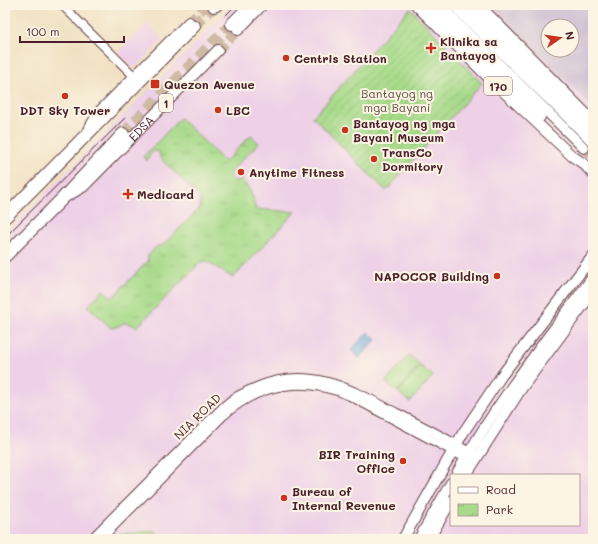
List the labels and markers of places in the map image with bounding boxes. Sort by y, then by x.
place label: Klinika sa Bantayog [440,33,498,63]
marker: Klinika sa Bantayog [425,42,437,54]
place label: Centris Station [294,50,387,66]
marker: Centris Station [281,53,291,63]
place label: Quezon Avenue [164,76,255,92]
marker: Quezon Avenue [149,78,161,90]
marker: DDT Sky Tower [60,91,70,101]
place label: DDT Sky Tower [20,102,110,118]
place label: LBC [226,102,250,118]
marker: LBC [213,105,223,115]
place label: Bantayog ng mga Bayani Museum [353,115,456,145]
marker: Bantayog ng mga Bayani Museum [340,125,350,135]
place label: TransCo Dormitory [382,144,444,174]
marker: TransCo Dormitory [369,154,379,164]
place label: Anytime Fitness [249,164,344,180]
marker: Anytime Fitness [236,167,246,177]
place label: Medicard [137,186,194,202]
marker: Medicard [122,188,134,200]
place label: NAPOCOR Building [374,268,489,284]
marker: NAPOCOR Building [492,271,502,281]
place label: BIR Training Office [318,446,395,476]
marker: BIR Training Office [398,456,408,466]
place label: Bureau of Internal Revenue [292,483,396,513]
marker: Bureau of Internal Revenue [279,493,289,503]

